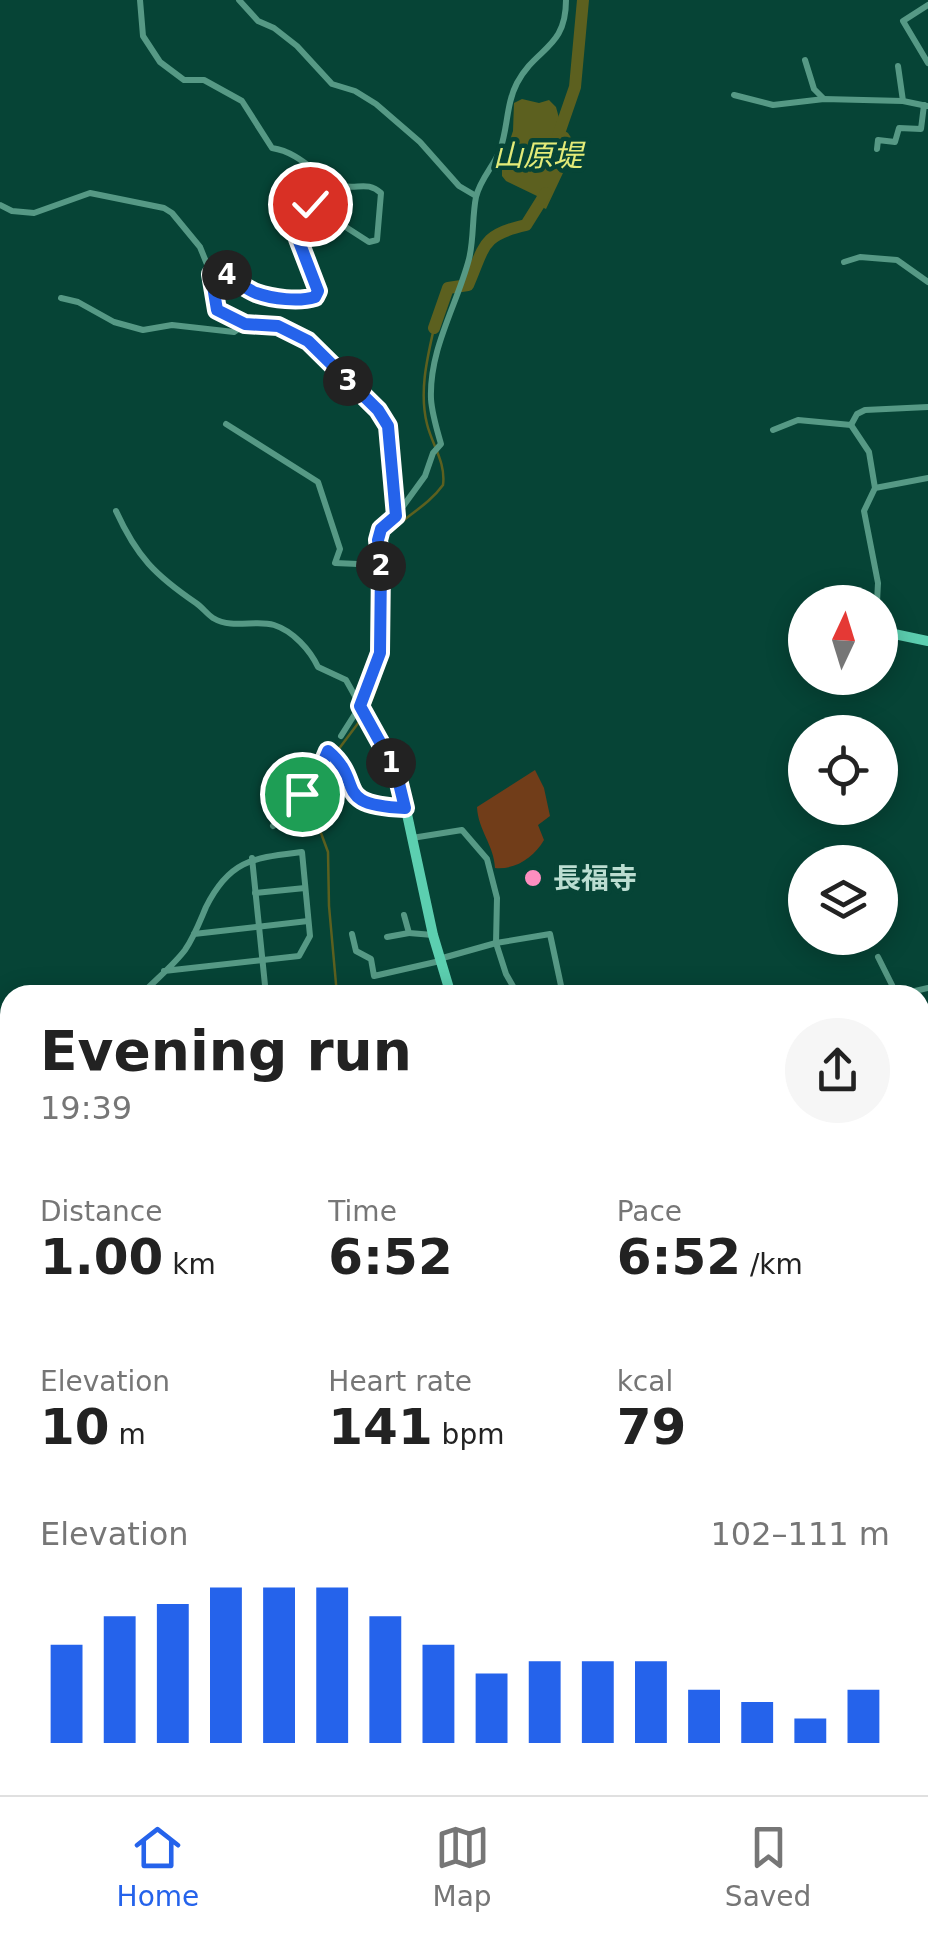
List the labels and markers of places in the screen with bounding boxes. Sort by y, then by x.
pin [268,162,353,247]
pin: 4 [202,250,252,300]
pin: 3 [323,356,373,406]
pin: 2 [356,541,406,591]
pin: 1 [366,738,416,788]
pin [260,752,345,837]
place label: 長福寺 [553,862,637,895]
marker: 長福寺 [522,867,544,889]

